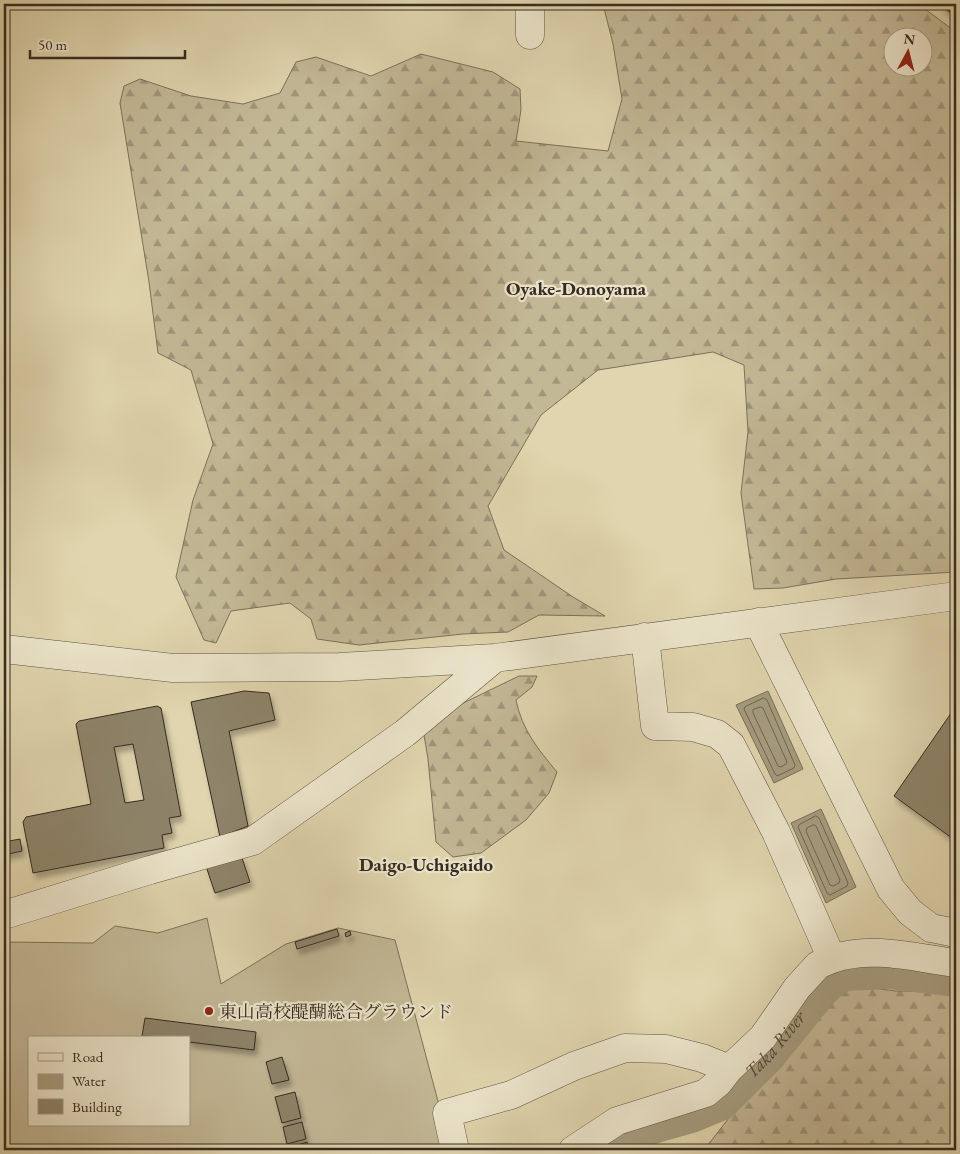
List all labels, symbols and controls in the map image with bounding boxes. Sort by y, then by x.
scale bar [30,28,185,60]
north arrow [882,28,932,78]
text: N [903,29,917,49]
text: 50 m [38,35,67,54]
district label: Oyake-Donoyama [506,276,647,301]
district label: Daigo-Uchigaido [359,852,494,877]
place label: 東山高校醍醐総合グラウンド [219,1000,453,1023]
marker: 東山高校醍醐総合グラウンド [203,1005,215,1017]
water label: Taka River [739,1005,811,1083]
legend [28,1036,190,1126]
text: Road [72,1047,104,1066]
text: Water [72,1071,106,1090]
text: Building [72,1097,122,1116]

